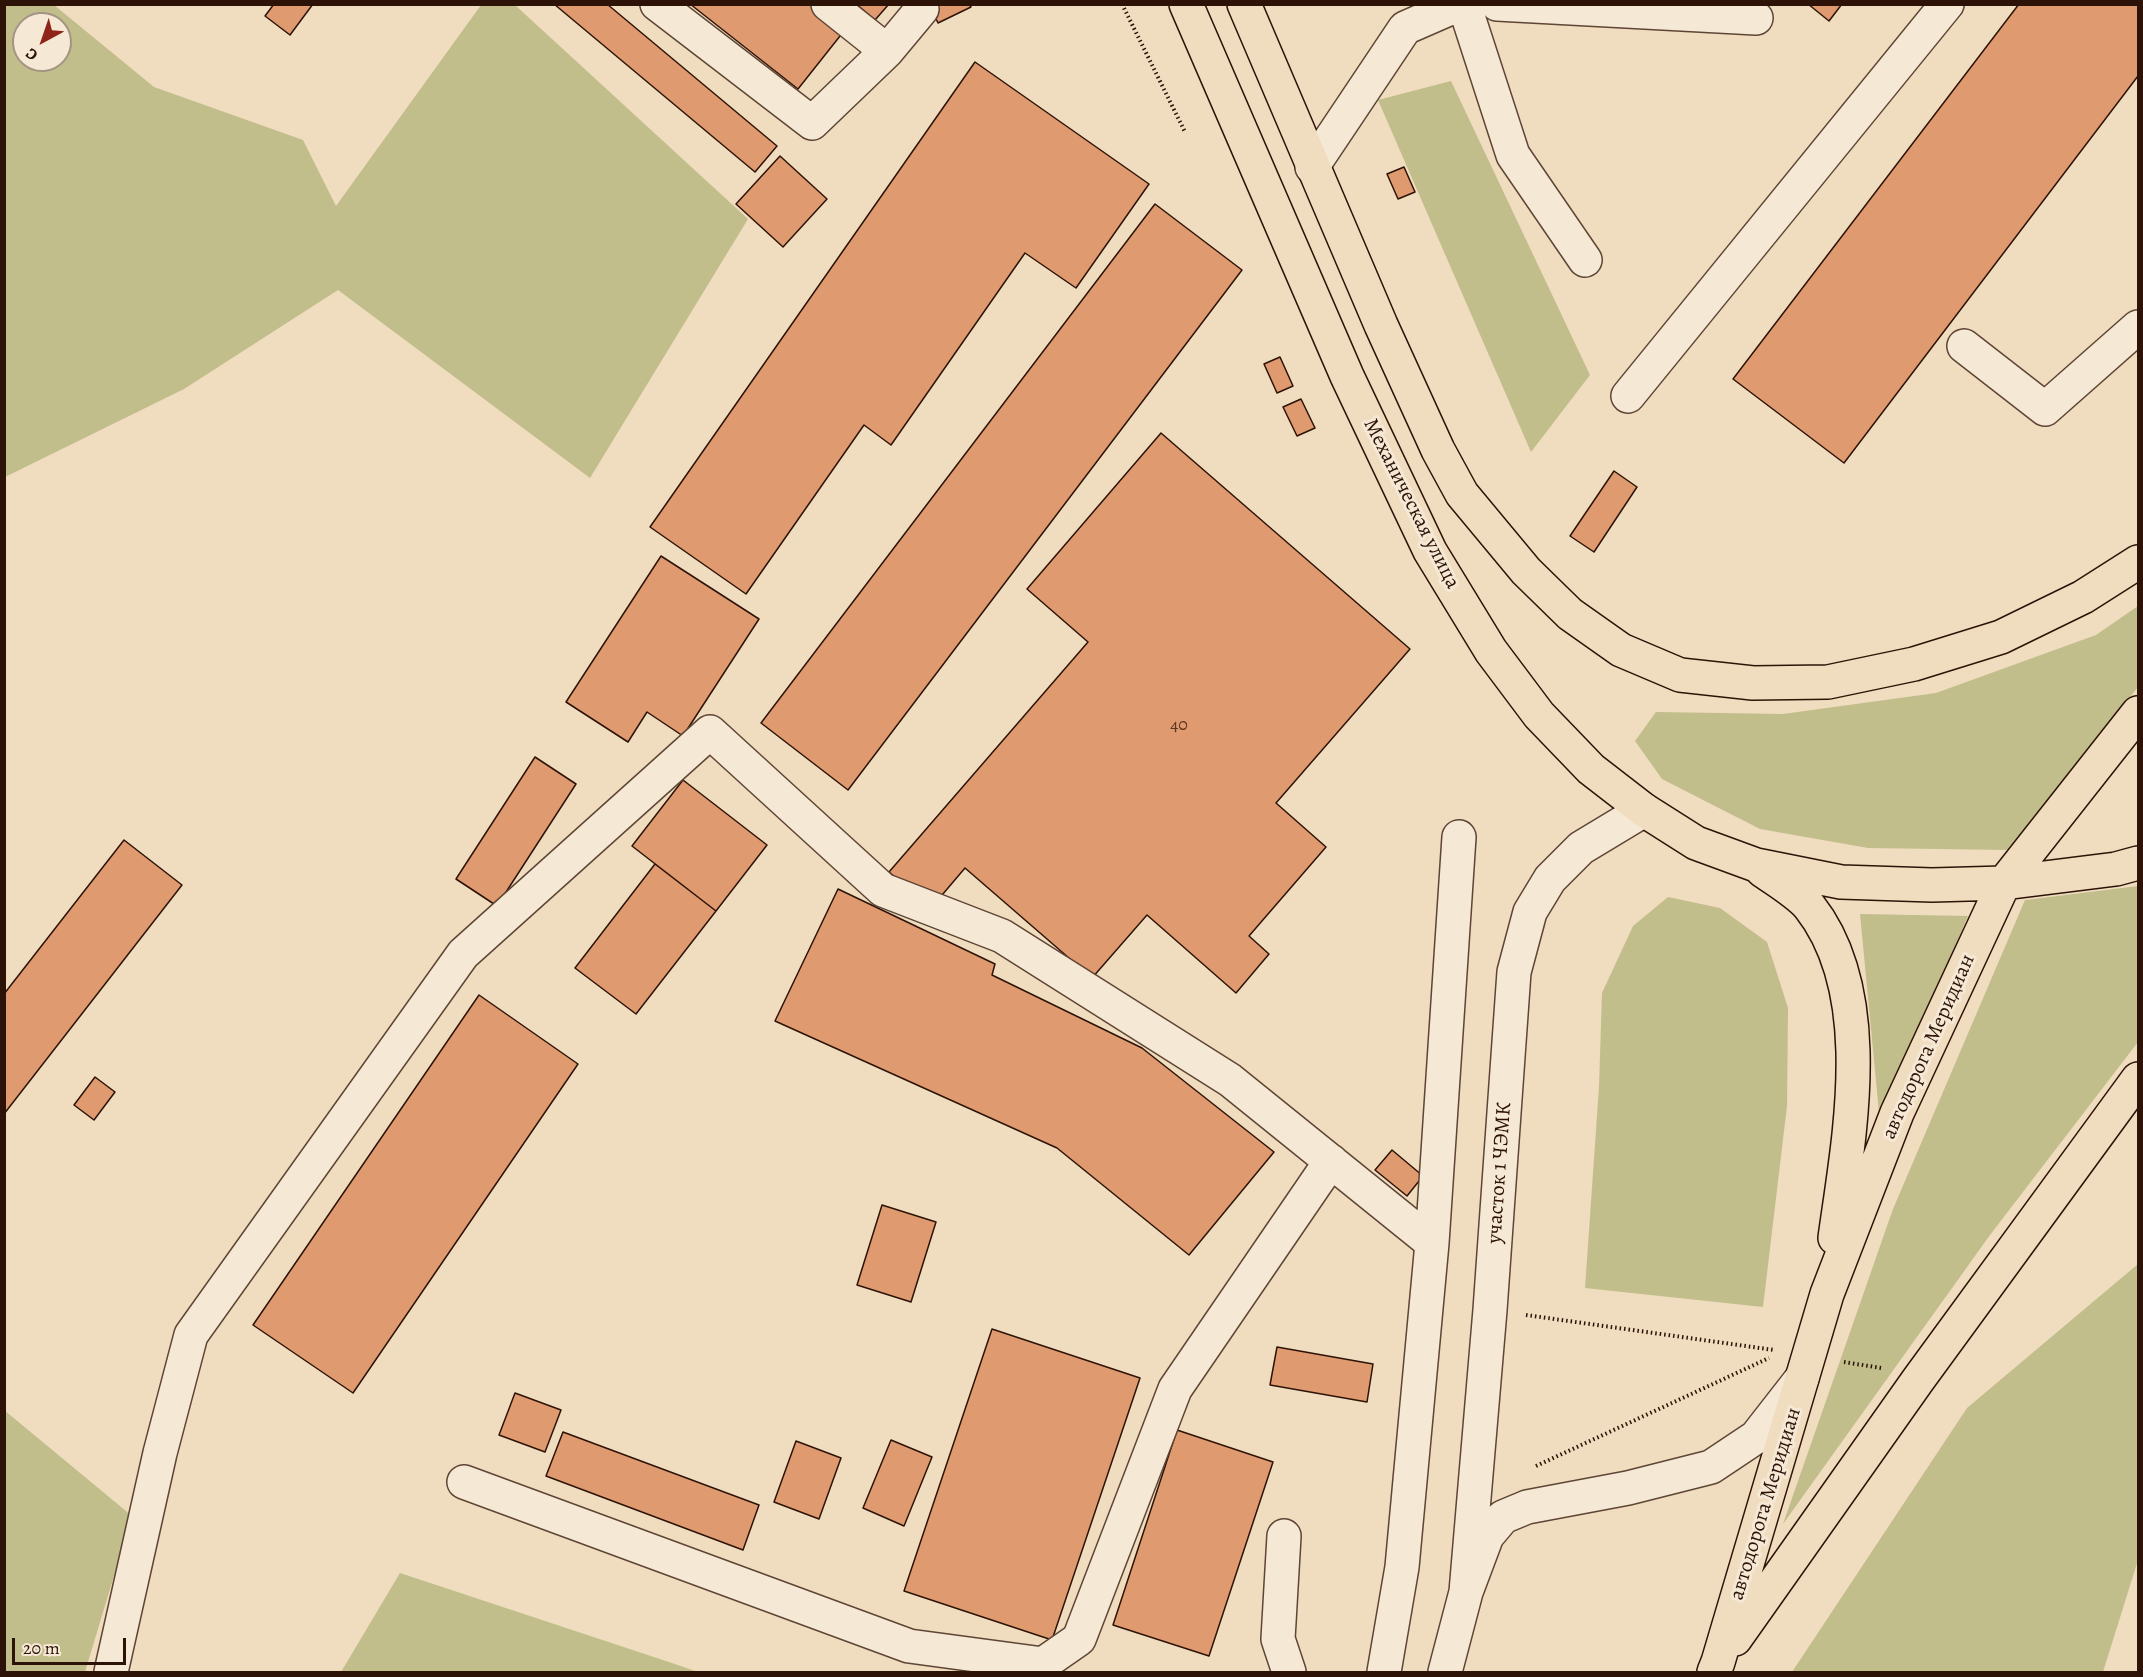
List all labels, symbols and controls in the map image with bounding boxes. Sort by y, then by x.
north arrow [12,12,72,72]
text: С [21,43,43,66]
street label: Механическая улица [1357,415,1465,593]
house number: 40 [1170,715,1188,737]
street label: автодорога Меридиан [1877,951,1981,1143]
street label: участок 1 ЧЭМК [1482,1102,1518,1244]
street label: автодорога Меридиан [1725,1405,1807,1603]
scale bar [15,1626,129,1664]
text: 20 m [23,1636,60,1660]

